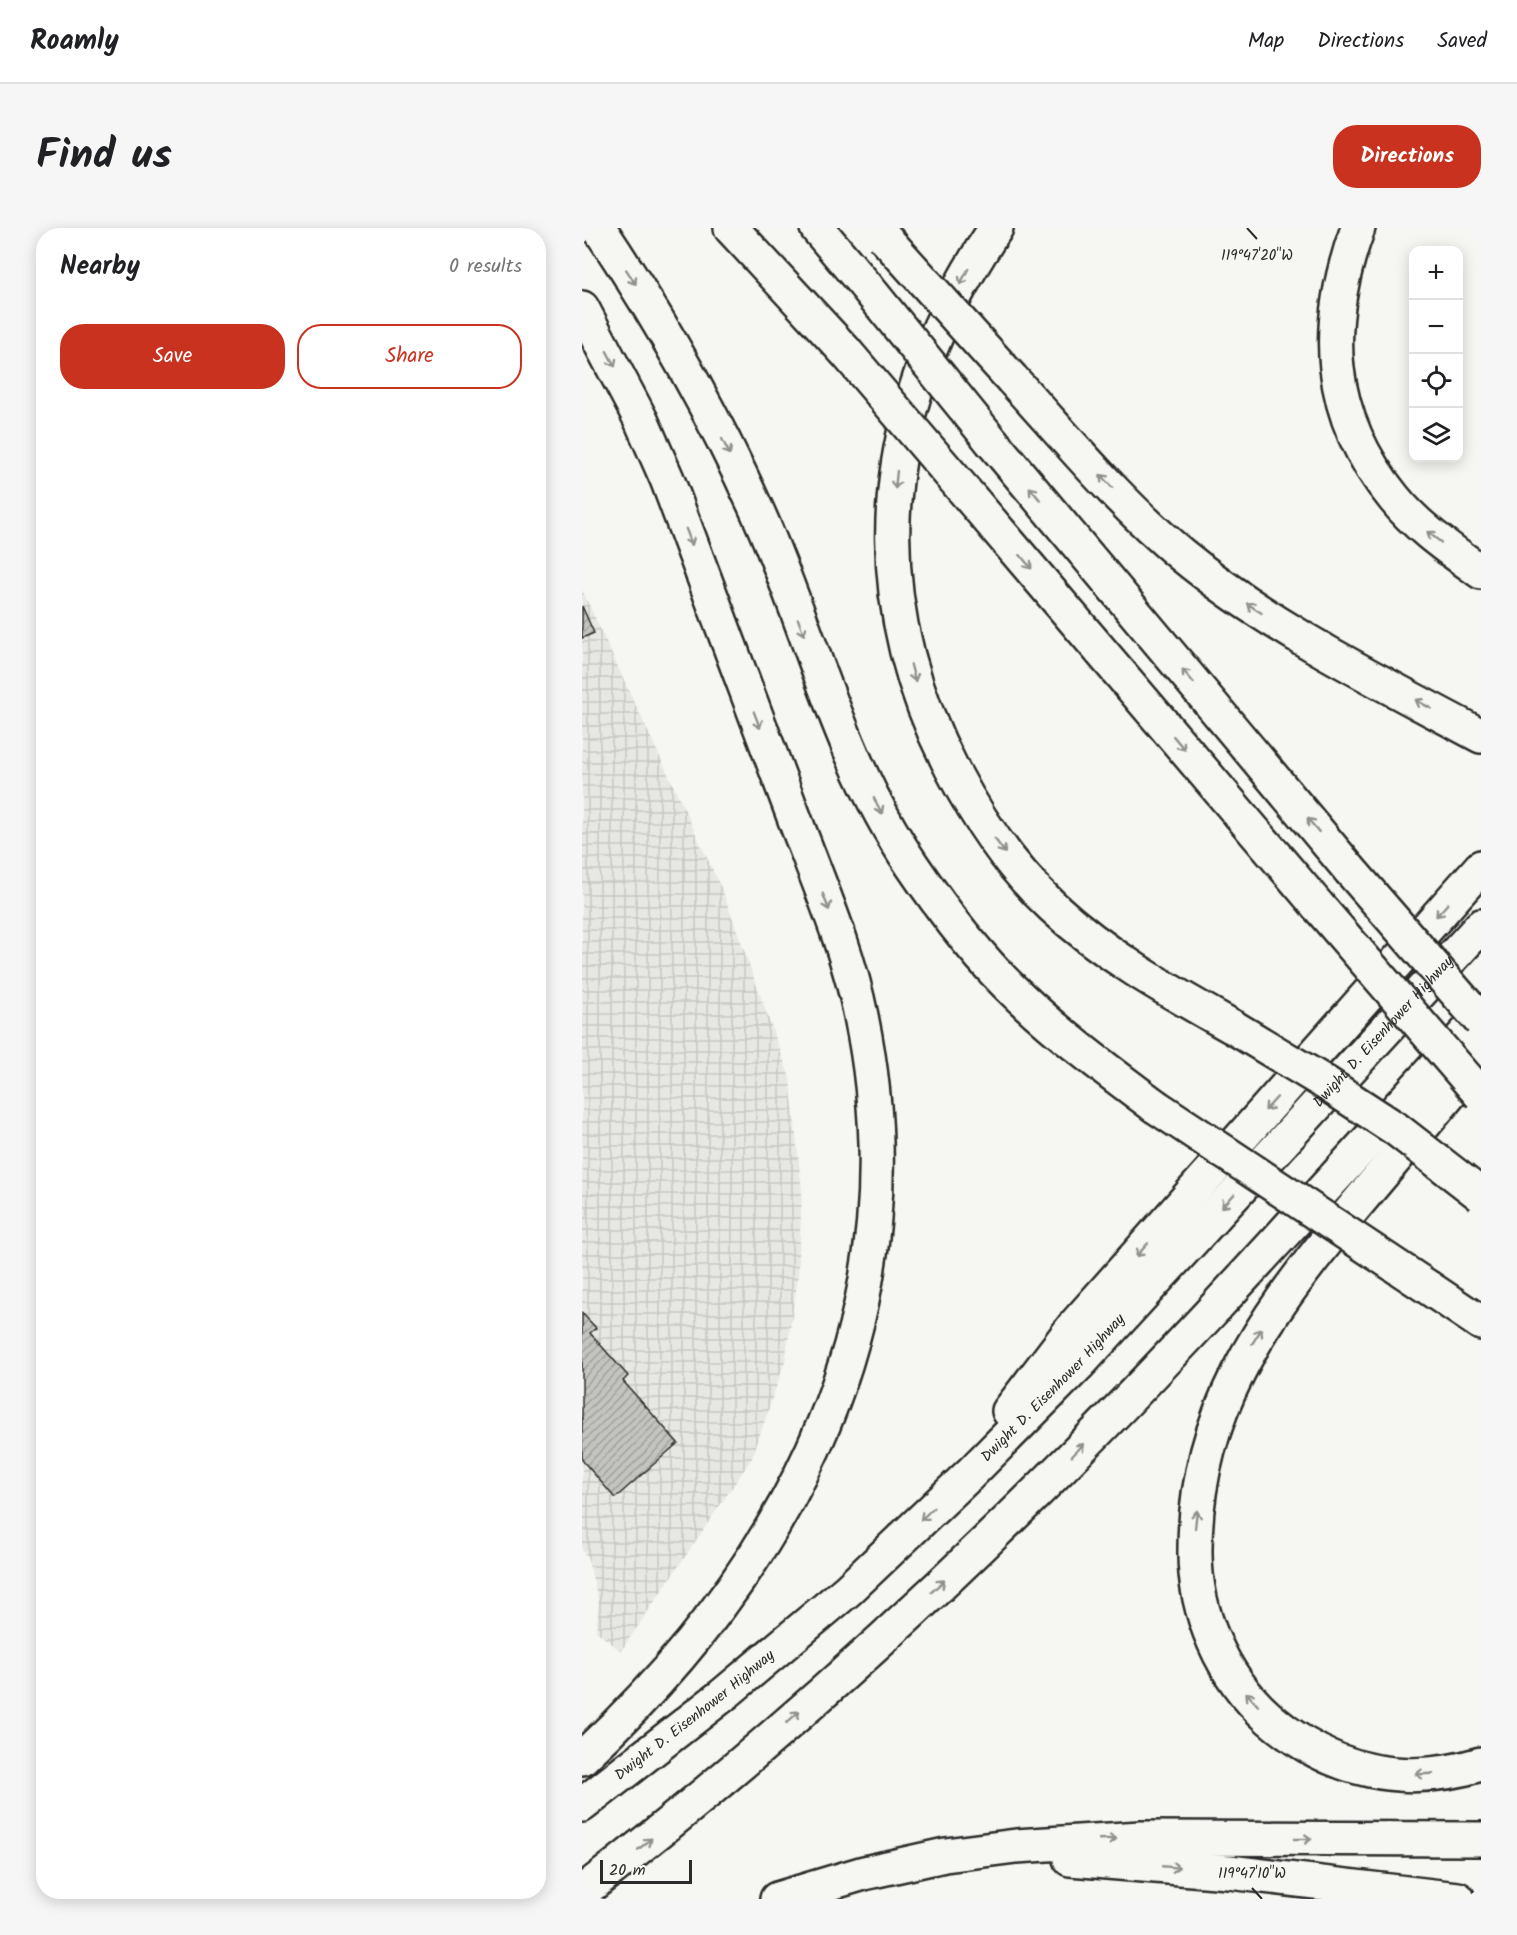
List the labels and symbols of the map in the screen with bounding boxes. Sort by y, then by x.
text: 119°47'20"W [1221,244,1293,268]
one-way arrow [625,268,638,285]
one-way arrow [958,268,970,285]
one-way arrow [605,350,617,367]
one-way arrow [721,437,732,455]
one-way arrow [890,470,901,490]
one-way arrow [1099,474,1113,489]
one-way arrow [1029,486,1042,502]
one-way arrow [684,527,695,546]
one-way arrow [1427,530,1443,543]
one-way arrow [1019,554,1033,569]
one-way arrow [1246,602,1262,614]
one-way arrow [796,617,807,635]
one-way arrow [908,663,919,682]
one-way arrow [1181,668,1194,684]
one-way arrow [1415,698,1432,710]
one-way arrow [753,710,764,729]
one-way arrow [1172,735,1186,750]
one-way arrow [873,796,884,814]
one-way arrow [1306,818,1320,833]
one-way arrow [993,838,1006,854]
one-way arrow [821,893,832,911]
one-way arrow [1435,903,1449,918]
street label: Dwight D. Eisenhower Highway [1308,950,1460,1113]
one-way arrow [1264,1096,1278,1111]
one-way arrow [1221,1193,1235,1208]
one-way arrow [1135,1242,1149,1257]
street label: Dwight D. Eisenhower Highway [976,1308,1132,1468]
one-way arrow [1252,1328,1264,1345]
one-way arrow [1070,1443,1085,1458]
one-way arrow [920,1507,935,1521]
one-way arrow [1191,1510,1202,1530]
one-way arrow [930,1579,945,1593]
street label: Dwight D. Eisenhower Highway [610,1644,781,1787]
one-way arrow [1245,1692,1259,1707]
one-way arrow [785,1710,800,1724]
one-way arrow [1414,1769,1434,1780]
one-way arrow [1293,1833,1313,1845]
one-way arrow [1098,1834,1118,1845]
one-way arrow [637,1837,653,1850]
scale bar [600,1857,692,1884]
one-way arrow [1161,1862,1181,1873]
text: 119°47'10"W [1218,1862,1286,1886]

